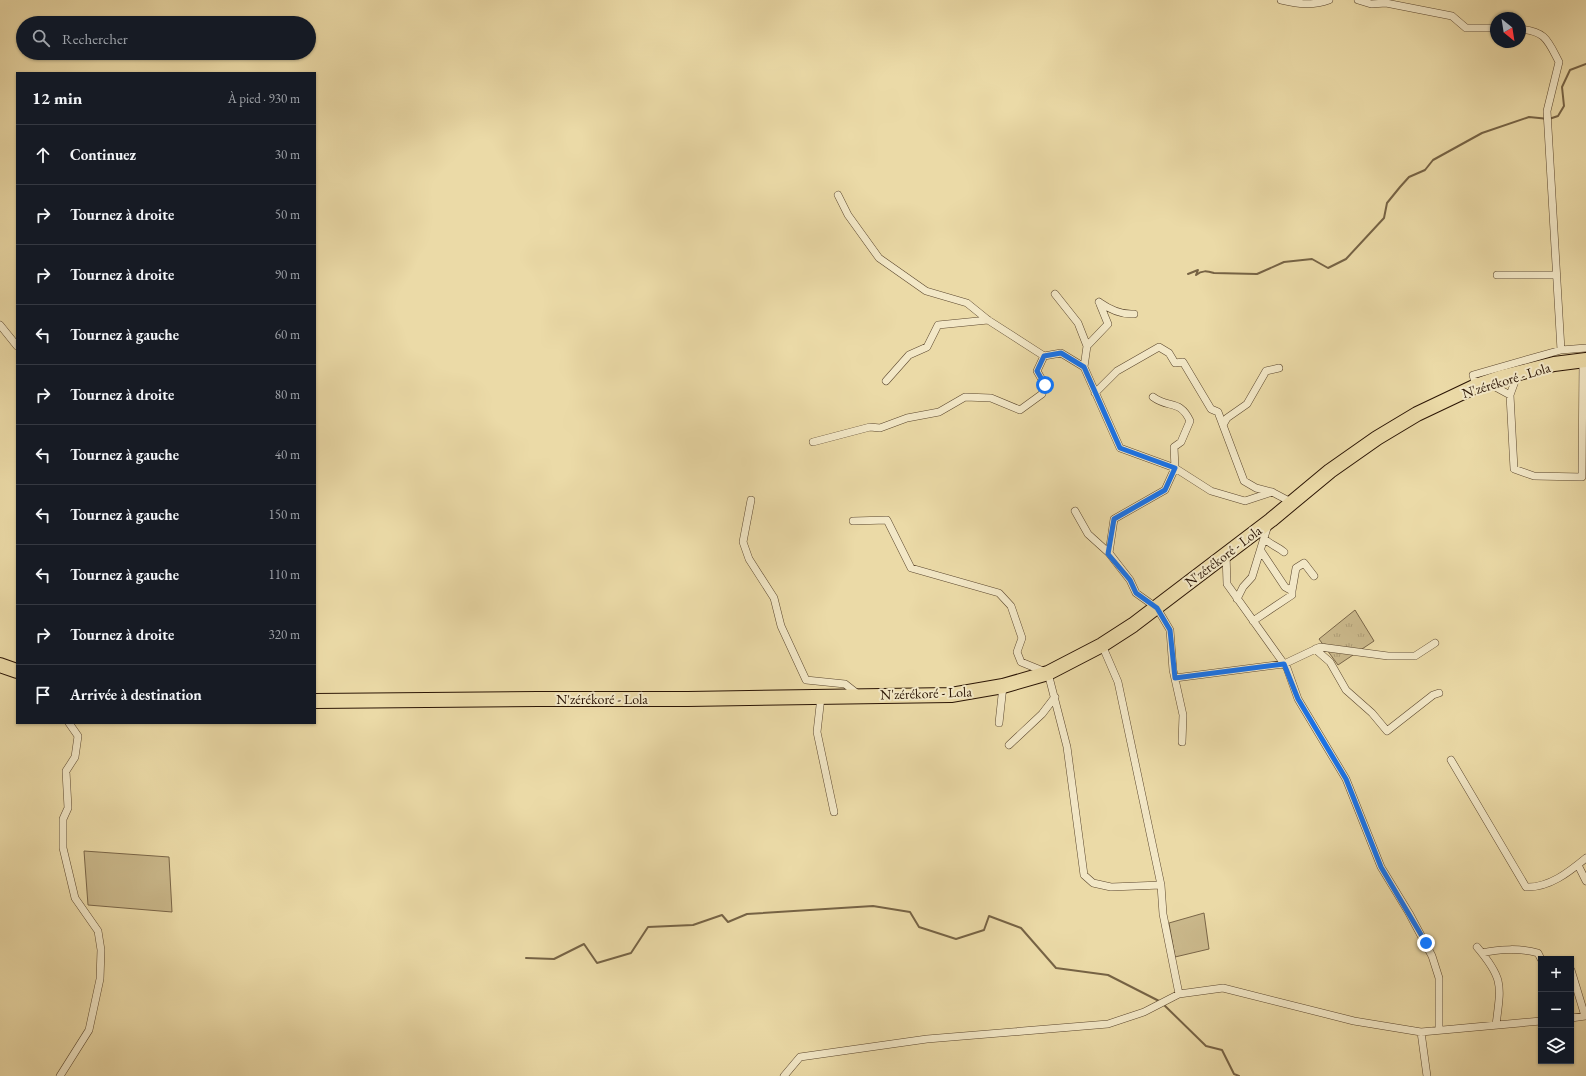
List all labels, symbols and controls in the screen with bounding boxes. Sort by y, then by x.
north arrow [1490,12,1526,48]
search box [16,16,316,60]
icon: search [30,27,52,49]
text: Rechercher [62,29,128,48]
text: 12 min [32,87,82,109]
text: À pied · 930 m [228,90,300,107]
icon: ahead [32,144,54,166]
text: Continuez [70,145,136,164]
text: 30 m [275,146,300,163]
icon: right [32,204,54,226]
text: Tournez à droite [70,205,174,224]
text: 50 m [275,206,300,223]
icon: right [32,264,54,286]
text: Tournez à droite [70,265,174,284]
text: 90 m [275,266,300,283]
icon: left [32,324,54,346]
text: Tournez à gauche [70,325,179,344]
text: 60 m [275,326,300,343]
street label: N'zérékoré - Lola [1460,358,1553,402]
route start [1036,376,1054,394]
icon: right [32,384,54,406]
text: Tournez à droite [70,385,174,404]
text: 80 m [275,386,300,403]
icon: left [32,444,54,466]
text: Tournez à gauche [70,445,179,464]
text: 40 m [275,446,300,463]
icon: left [32,504,54,526]
text: Tournez à gauche [70,505,179,524]
text: 150 m [269,506,300,523]
street label: N'zérékoré - Lola [1181,521,1265,591]
icon: left [32,564,54,586]
text: Tournez à gauche [70,565,179,584]
text: 110 m [269,566,300,583]
icon: right [32,624,54,646]
text: Tournez à droite [70,625,174,644]
text: 320 m [269,626,300,643]
street label: N'zérékoré - Lola [880,682,973,704]
icon: arrive [32,684,54,706]
text: Arrivée à destination [70,685,202,704]
street label: N'zérékoré - Lola [556,690,648,708]
route end [1417,934,1435,952]
map controls [1538,956,1574,1064]
button: + [1538,956,1574,992]
button: − [1538,992,1574,1028]
button: layers [1538,1028,1574,1064]

